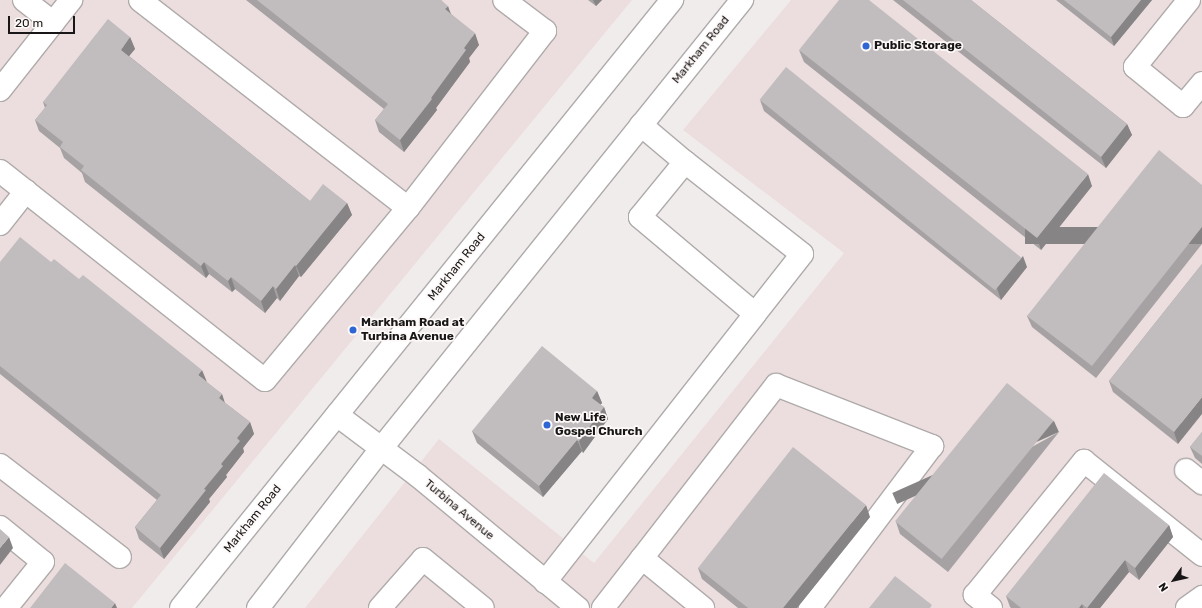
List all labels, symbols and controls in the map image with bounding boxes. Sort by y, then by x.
scale bar [10,8,77,34]
street label: Markham Road [669,13,733,87]
text: 20 m [15,16,43,30]
place label: Public Storage [874,39,962,53]
marker: Public Storage [861,41,871,51]
street label: Markham Road [425,230,489,304]
place label: Markham Road at Turbina Avenue [361,316,464,344]
marker: Markham Road at Turbina Avenue [348,325,358,335]
place label: New Life Gospel Church [555,411,642,439]
marker: New Life Gospel Church [542,420,552,430]
street label: Turbina Avenue [421,477,497,543]
street label: Markham Road [221,482,285,556]
north arrow [1154,560,1194,600]
text: N [1156,580,1171,594]

